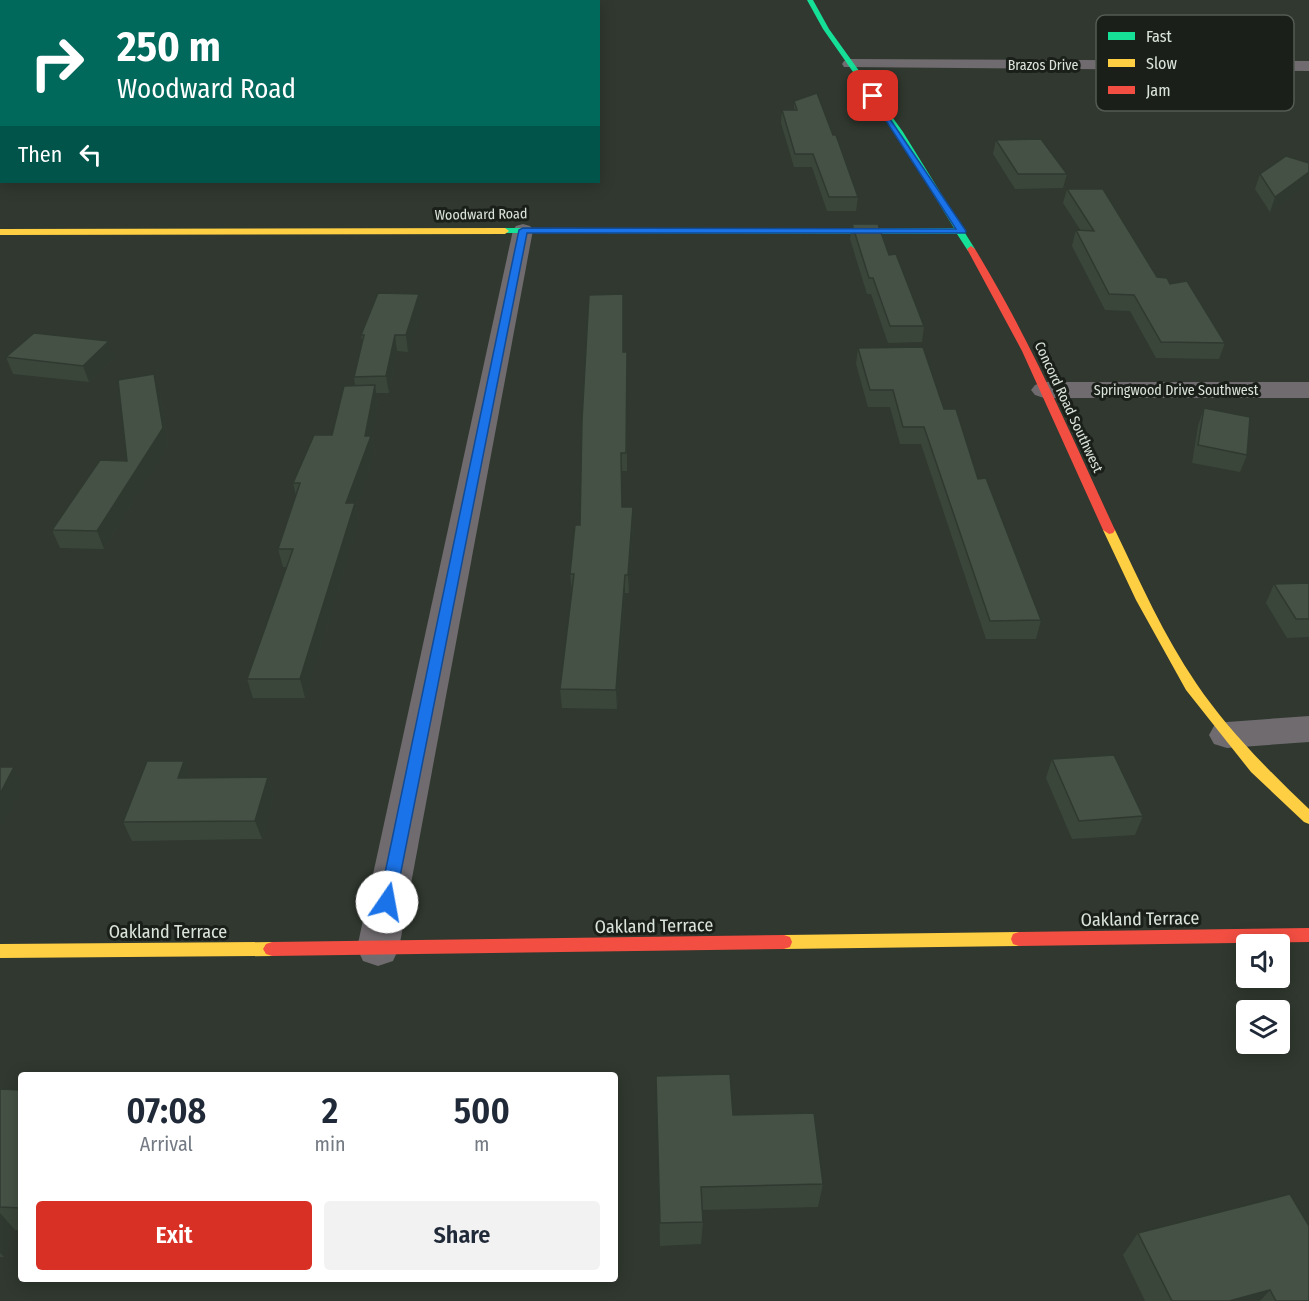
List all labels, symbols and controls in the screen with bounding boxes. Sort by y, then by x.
legend [1096,15,1294,111]
text: 250 m [117,22,221,72]
icon: right [18,24,96,102]
text: Fast [1146,27,1173,46]
text: Slow [1146,54,1177,73]
street label: Brazos Drive [1008,57,1078,74]
pin [847,70,898,121]
text: Woodward Road [117,73,296,105]
icon: arrive [856,79,889,112]
text: Jam [1146,81,1171,100]
icon: left [74,138,107,171]
text: Then [18,141,62,168]
street label: Woodward Road [434,205,528,224]
street label: Concord Road Southwest [1031,339,1107,476]
street label: Springwood Drive Southwest [1094,382,1259,399]
position arrow [355,870,419,934]
street label: Oakland Terrace [1081,907,1200,931]
street label: Oakland Terrace [595,914,714,938]
street label: Oakland Terrace [109,921,227,943]
map controls [1236,934,1290,1054]
button: sound [1236,934,1290,988]
button: layers [1236,1000,1290,1054]
text: 07:08 [126,1089,206,1133]
text: 2 [322,1089,338,1133]
text: 500 [454,1089,510,1133]
text: Arrival [140,1132,193,1156]
text: min [315,1132,346,1156]
text: m [474,1132,489,1156]
button: Exit [36,1201,312,1270]
button: Share [324,1201,600,1270]

